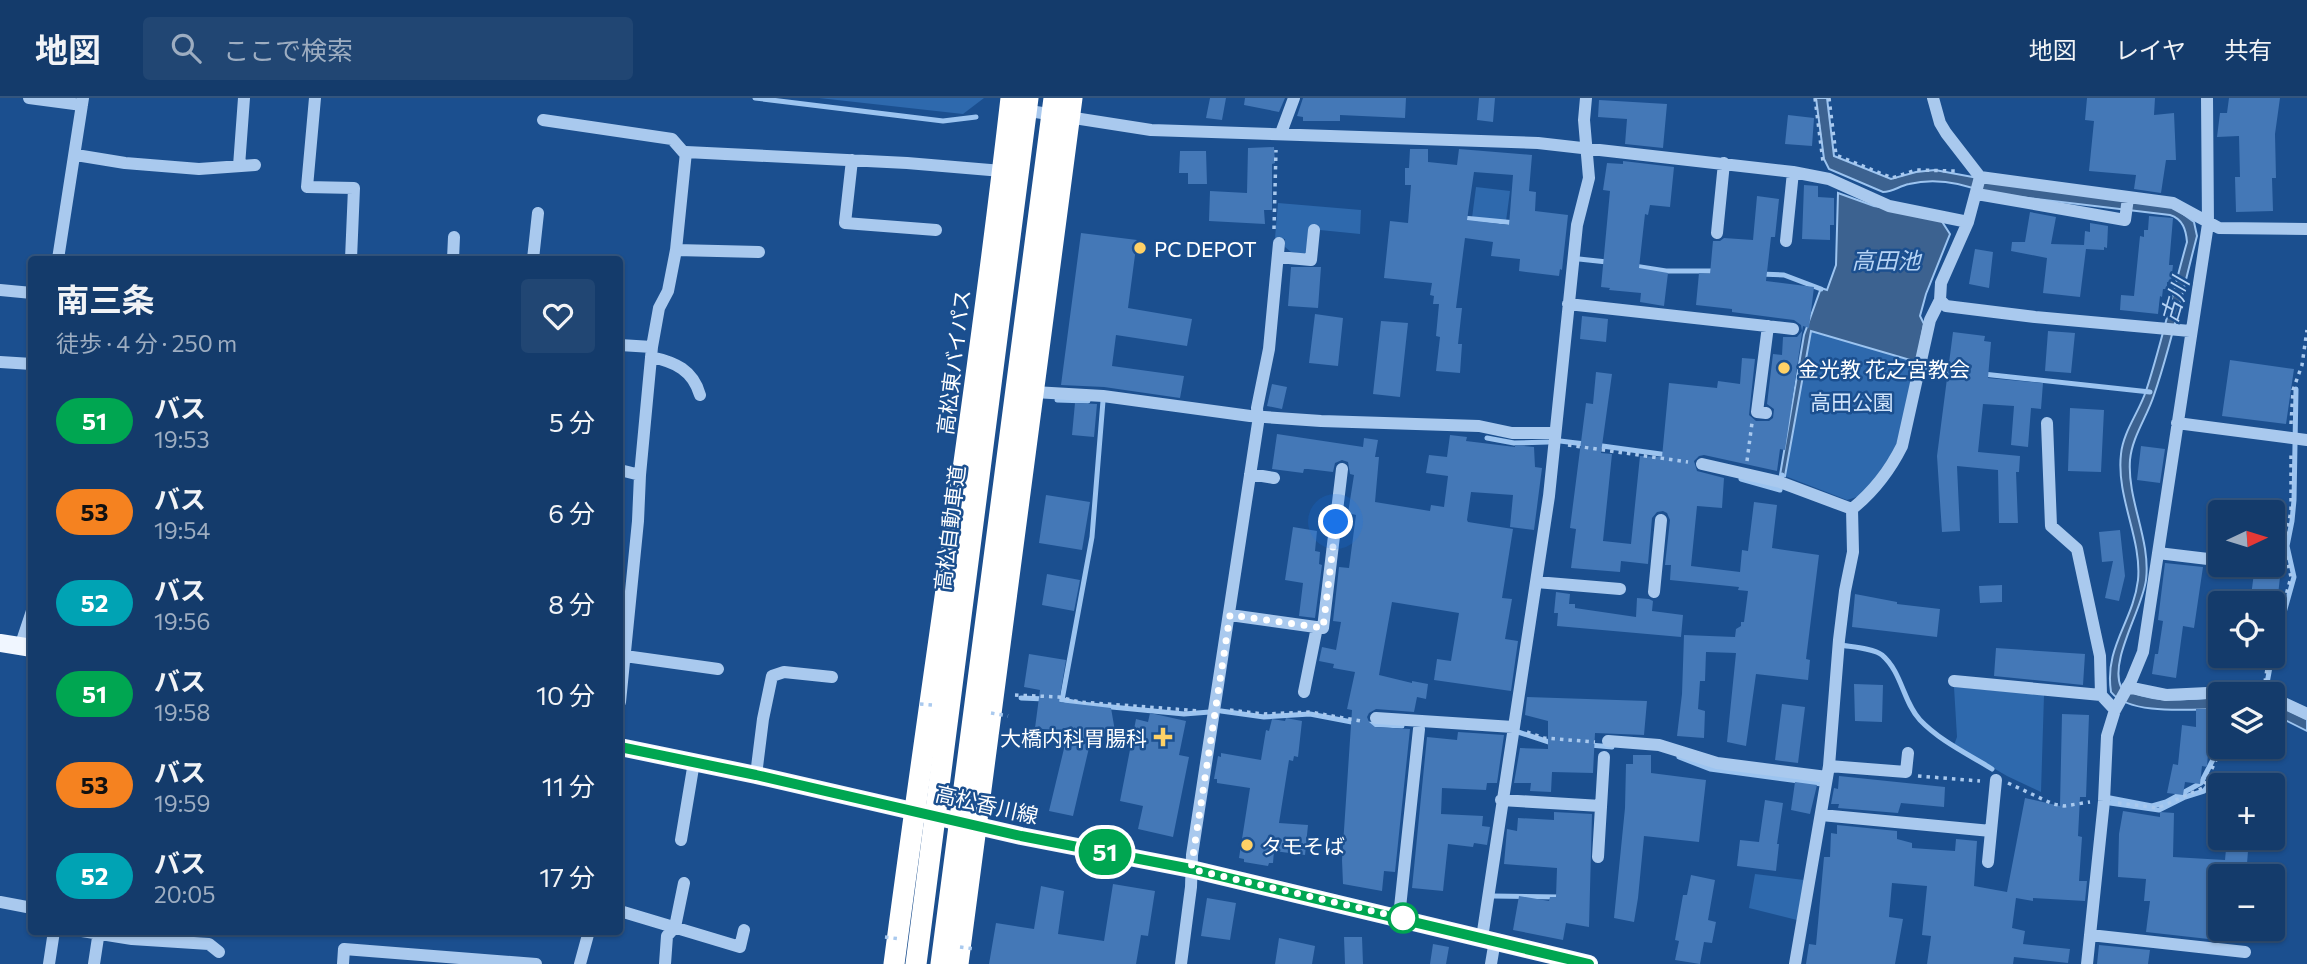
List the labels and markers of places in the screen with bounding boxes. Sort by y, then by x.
place label: PC DEPOT [1154,236,1257,261]
marker: PC DEPOT [1132,240,1148,256]
place label: 金光教 花之宮教会 [1798,356,1970,381]
marker: 金光教 花之宮教会 [1776,360,1792,376]
place label: 大橋内科胃腸科 [1000,725,1147,750]
marker: 大橋内科胃腸科 [1153,727,1173,747]
place label: タモそば [1261,833,1345,858]
marker: タモそば [1239,837,1255,853]
unlabelled marker [1388,903,1418,933]

